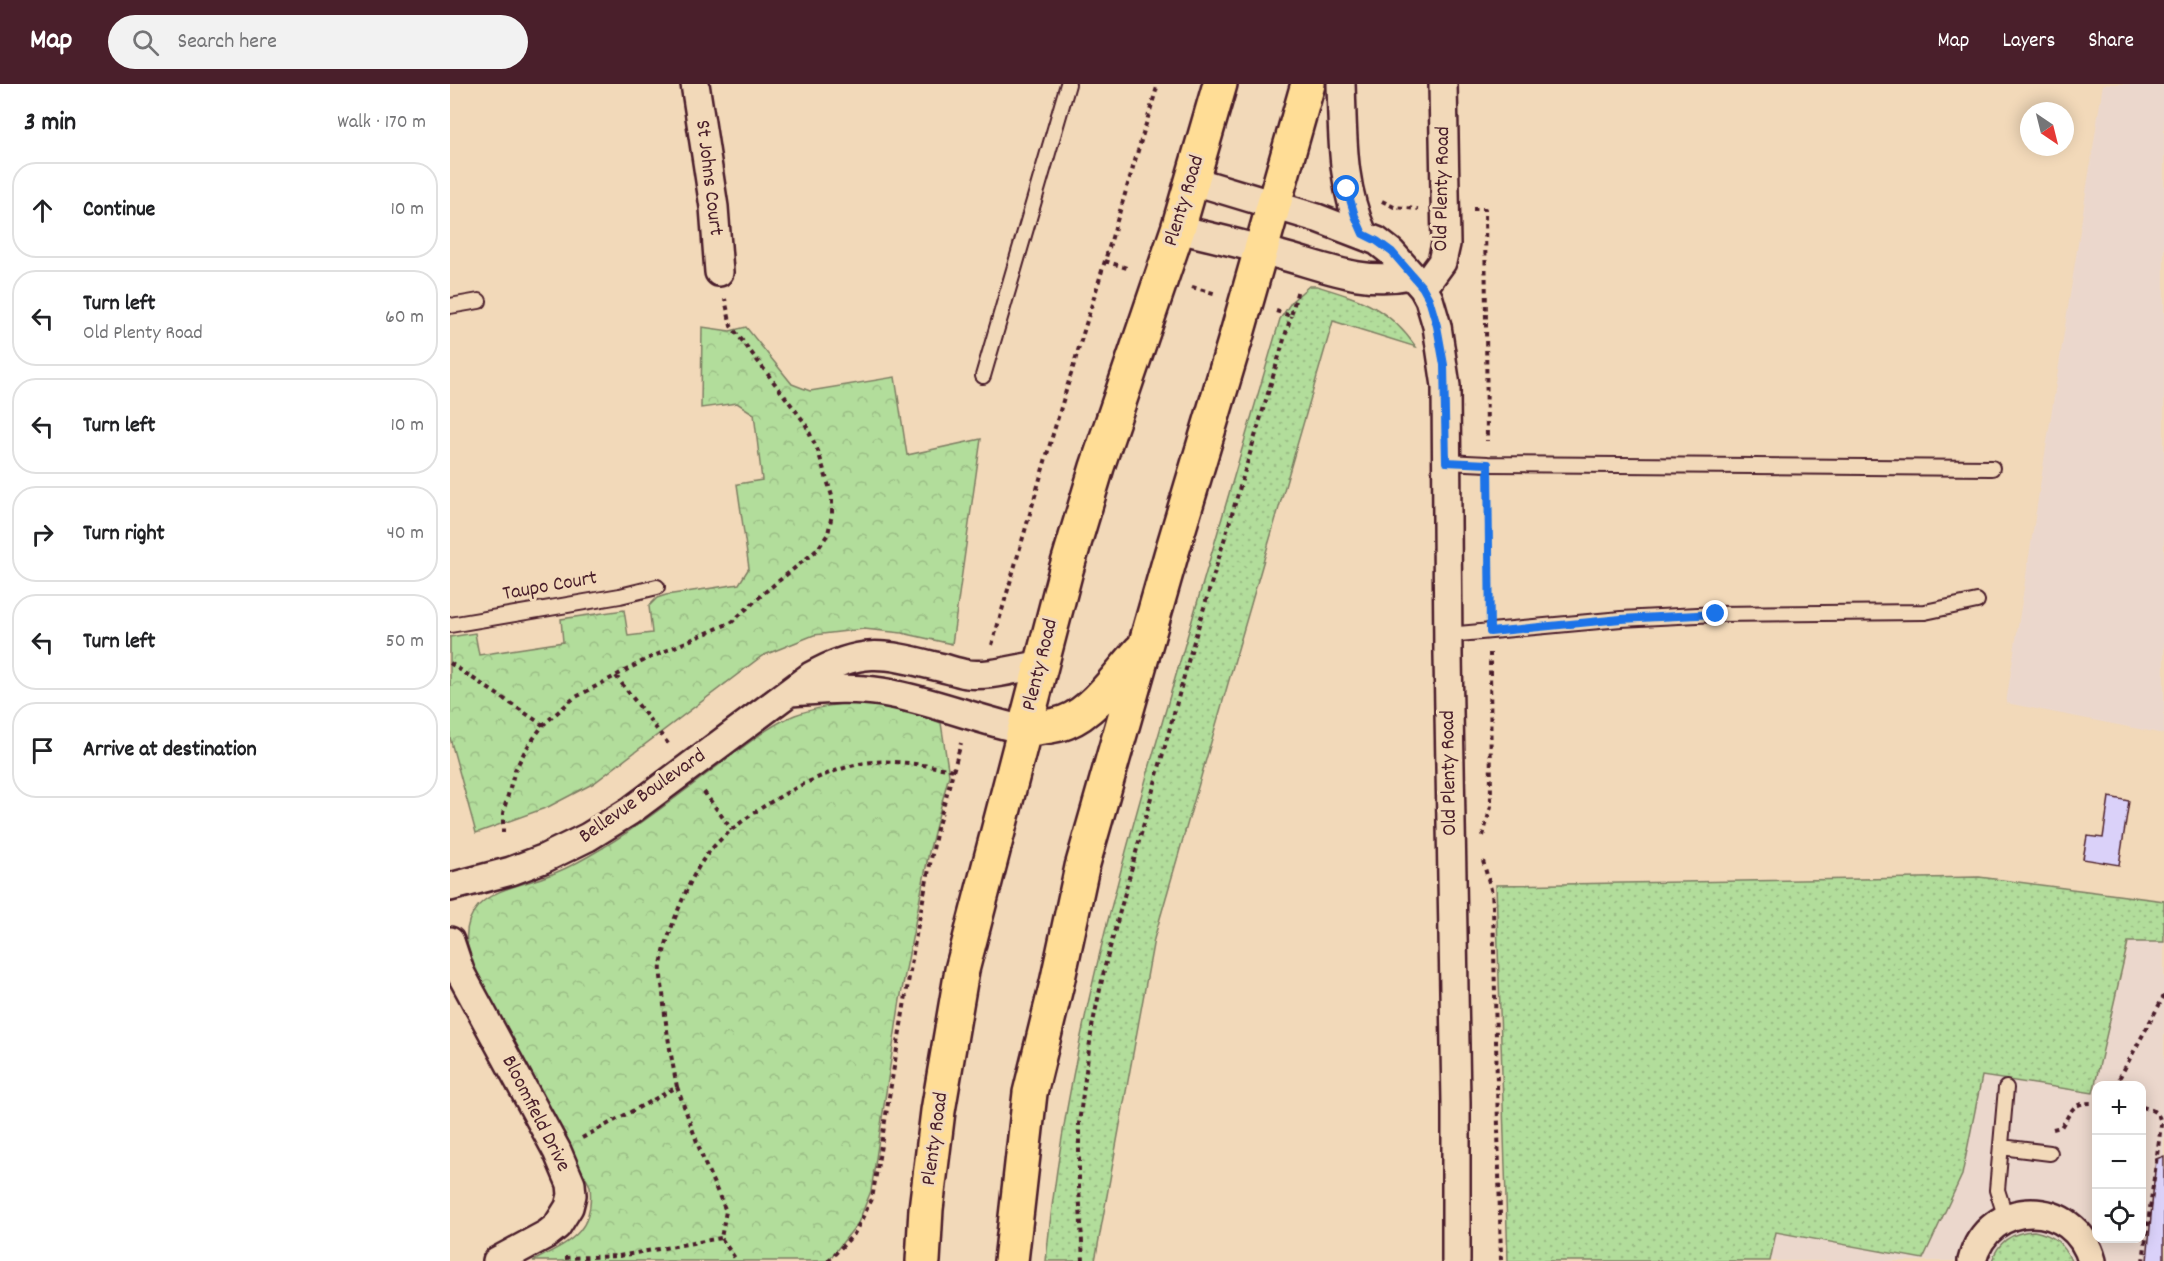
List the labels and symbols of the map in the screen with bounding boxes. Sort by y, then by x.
north arrow [2020,102,2074,156]
street label: St Johns Court [686,119,730,238]
street label: Old Plenty Road [1427,126,1459,252]
street label: Plenty Road [1157,152,1213,250]
route start [1333,175,1359,201]
street label: Taupo Court [500,564,600,610]
route end [1702,600,1728,626]
street label: Plenty Road [1015,616,1067,714]
street label: Old Plenty Road [1434,710,1466,836]
street label: Bellevue Boulevard [573,742,713,852]
street label: Bloomfield Drive [493,1051,577,1177]
street label: Plenty Road [915,1090,957,1188]

